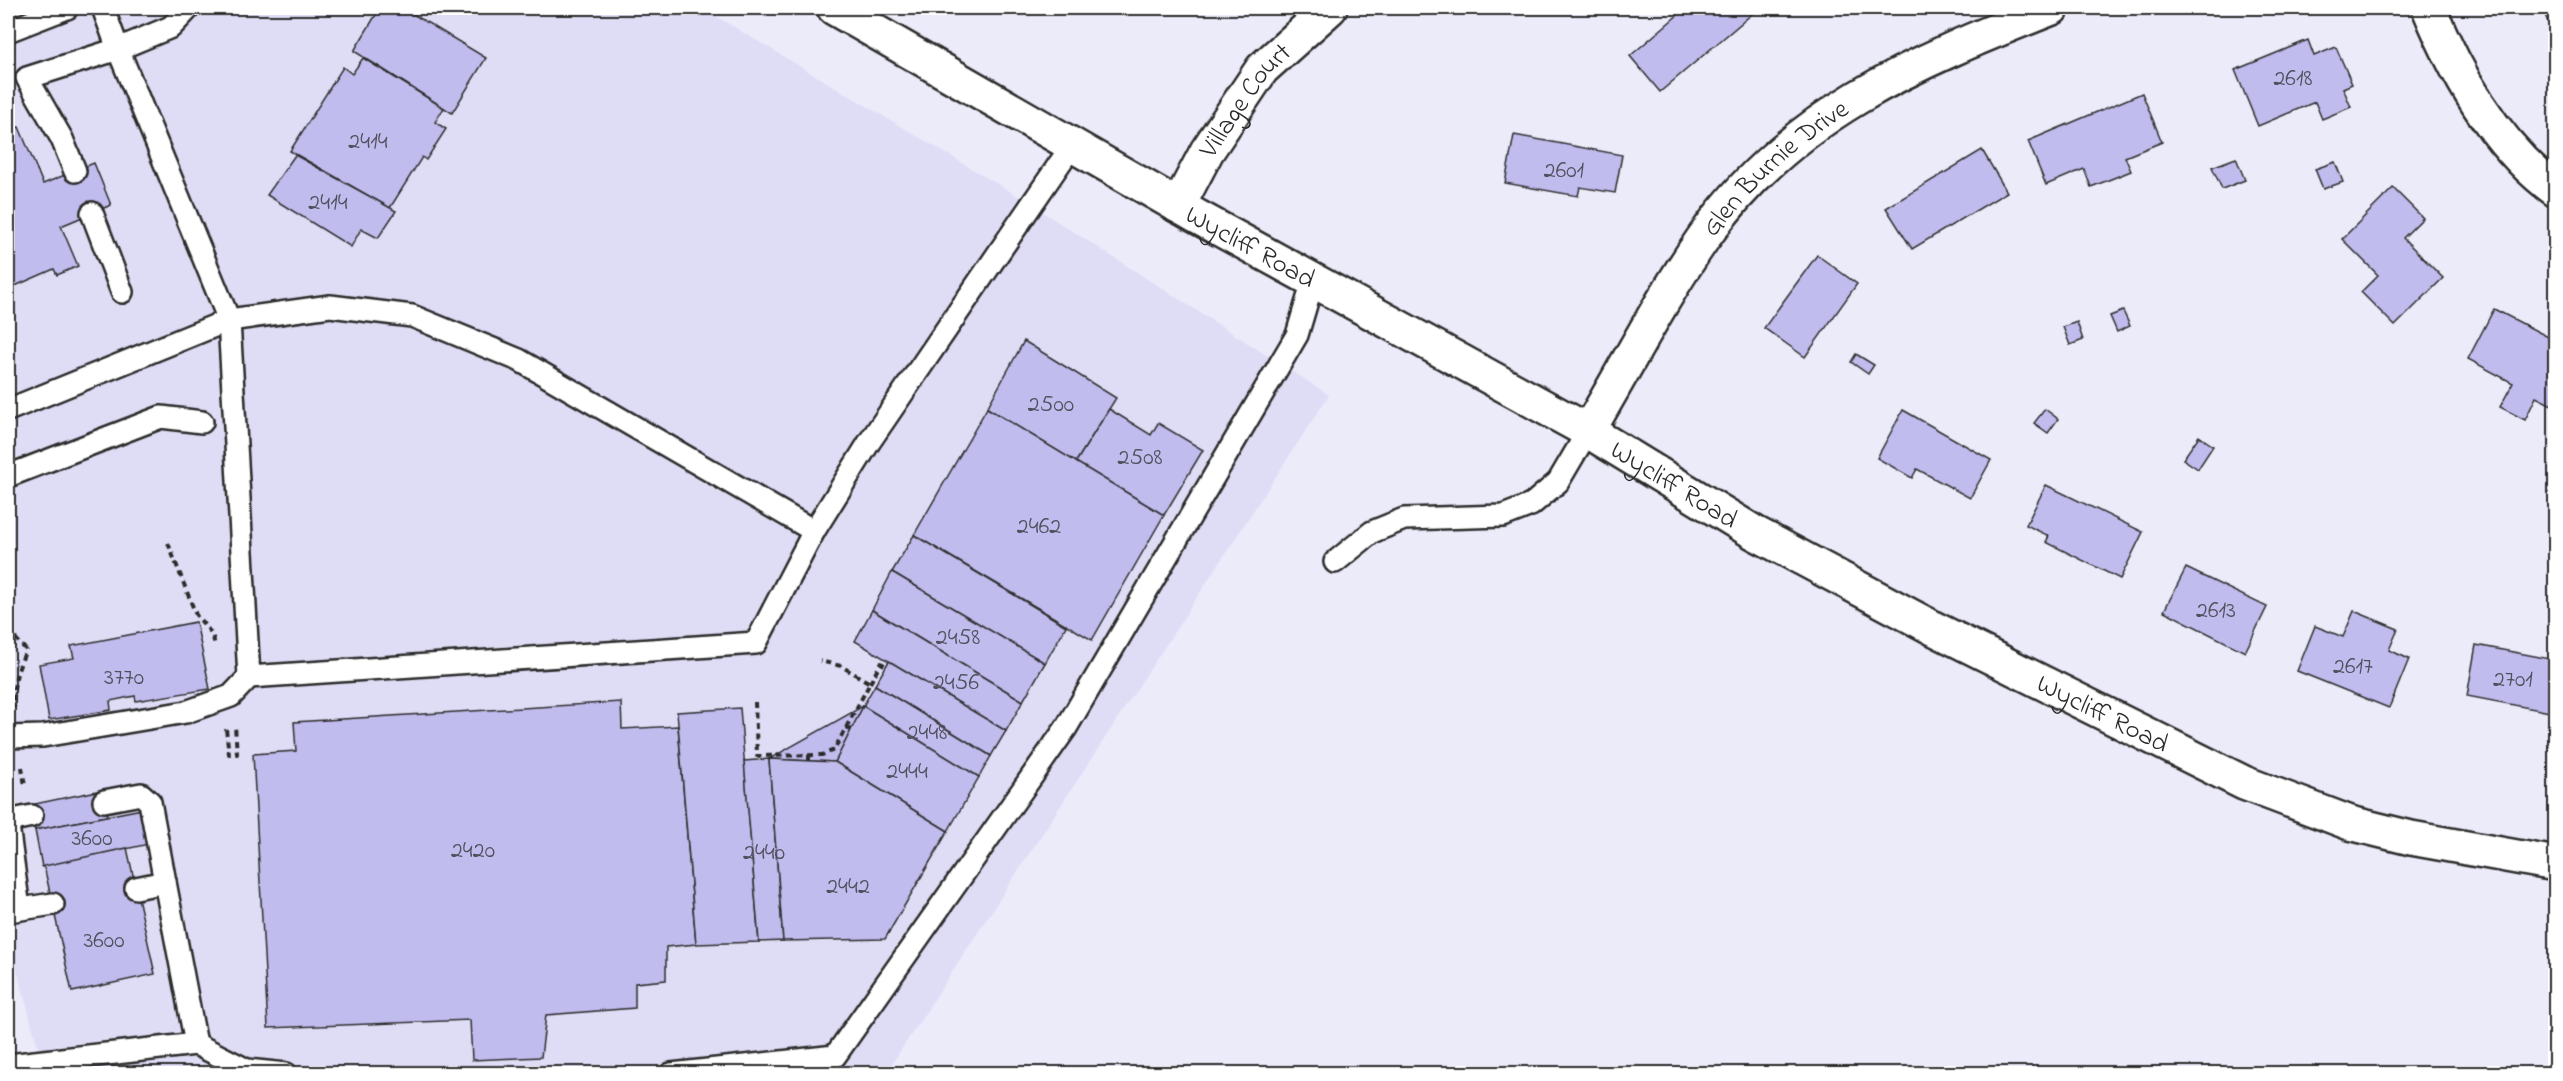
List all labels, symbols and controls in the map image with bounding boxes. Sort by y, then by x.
street label: Village Court [1190,34,1301,167]
house number: 2618 [2273,62,2313,97]
street label: Glen Burnie Drive [1693,90,1858,246]
house number: 2414 [348,125,388,160]
house number: 2601 [1544,154,1585,189]
house number: 2414 [308,186,348,221]
street label: Wycliff Road [1177,197,1322,300]
house number: 2500 [1028,388,1074,423]
street label: Wycliff Road [1602,432,1744,540]
house number: 2508 [1117,441,1163,476]
house number: 2462 [1017,510,1061,545]
house number: 2613 [2196,594,2236,629]
house number: 2458 [936,621,980,656]
house number: 2617 [2333,650,2373,685]
house number: 3770 [104,661,144,696]
house number: 2701 [2493,663,2533,698]
house number: 2456 [933,666,979,701]
street label: Wycliff Road [2029,666,2175,764]
house number: 2448 [907,716,947,751]
house number: 2444 [886,755,928,790]
house number: 3600 [71,822,113,857]
house number: 2420 [451,834,495,869]
house number: 2440 [743,836,785,871]
house number: 2442 [826,870,870,905]
house number: 3600 [83,924,125,959]

